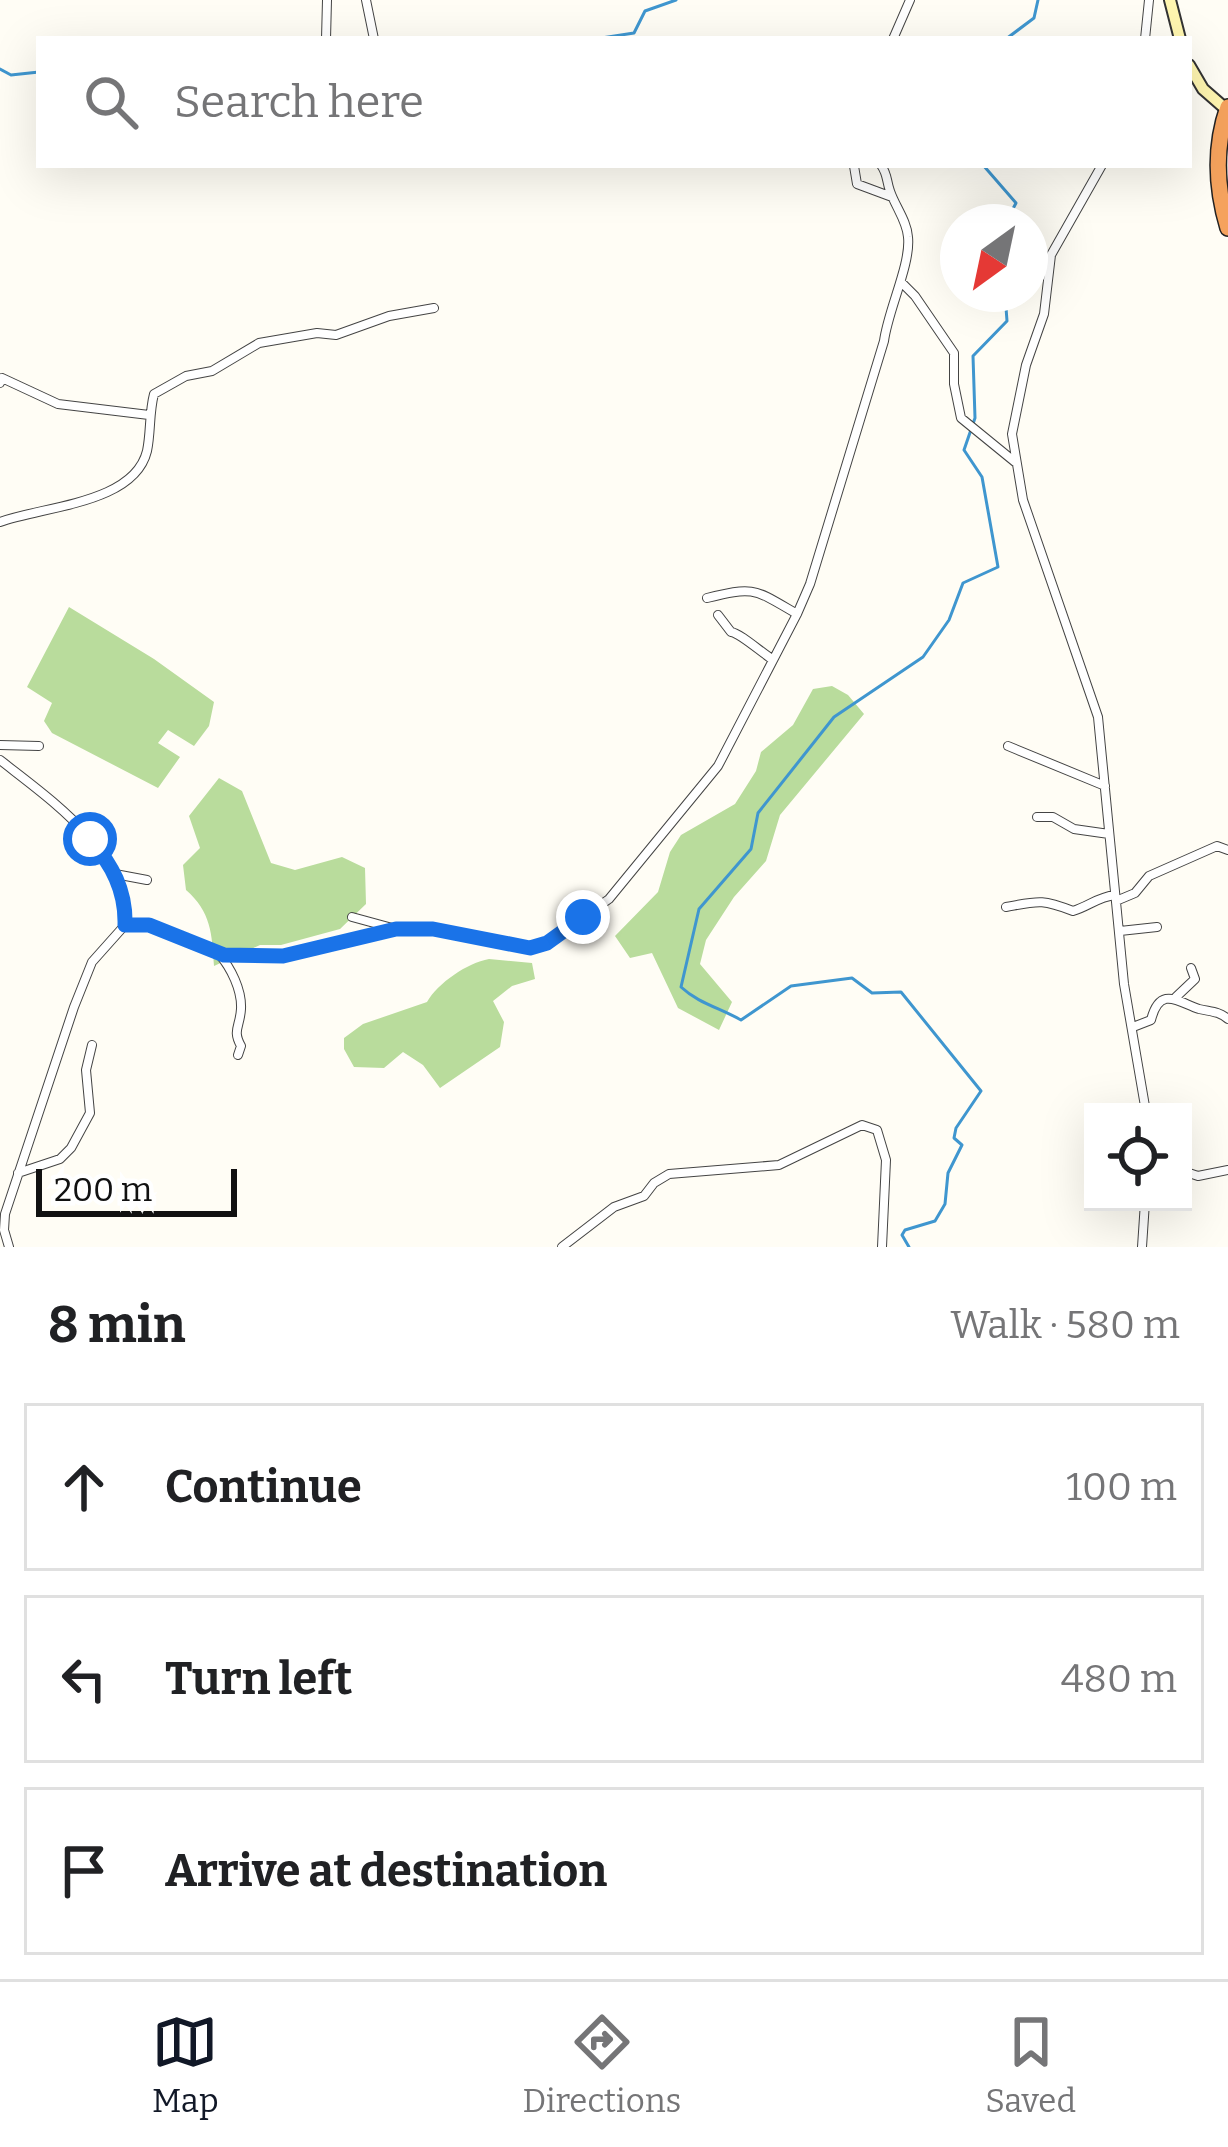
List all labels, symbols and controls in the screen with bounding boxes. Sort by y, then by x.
search box [36,36,1192,168]
icon: search [78,69,144,135]
text: Search here [174,75,424,129]
north arrow [940,204,1048,312]
route start [63,812,117,866]
route end [556,890,610,944]
map controls [1084,1103,1192,1211]
button: locate [1084,1103,1192,1211]
scale bar [36,1163,237,1216]
text: 200 m [54,1170,152,1210]
text: 8 min [48,1294,186,1356]
text: Walk · 580 m [951,1302,1180,1348]
icon: ahead [51,1454,117,1520]
text: Continue [165,1460,362,1514]
text: 100 m [1066,1464,1177,1510]
icon: left [51,1646,117,1712]
text: Turn left [165,1652,352,1706]
text: 480 m [1061,1656,1177,1702]
icon: arrive [51,1838,117,1904]
text: Arrive at destination [165,1844,607,1898]
tab: Map [152,2009,219,2121]
tab: Directions [523,2009,681,2121]
tab: Saved [985,2009,1076,2121]

